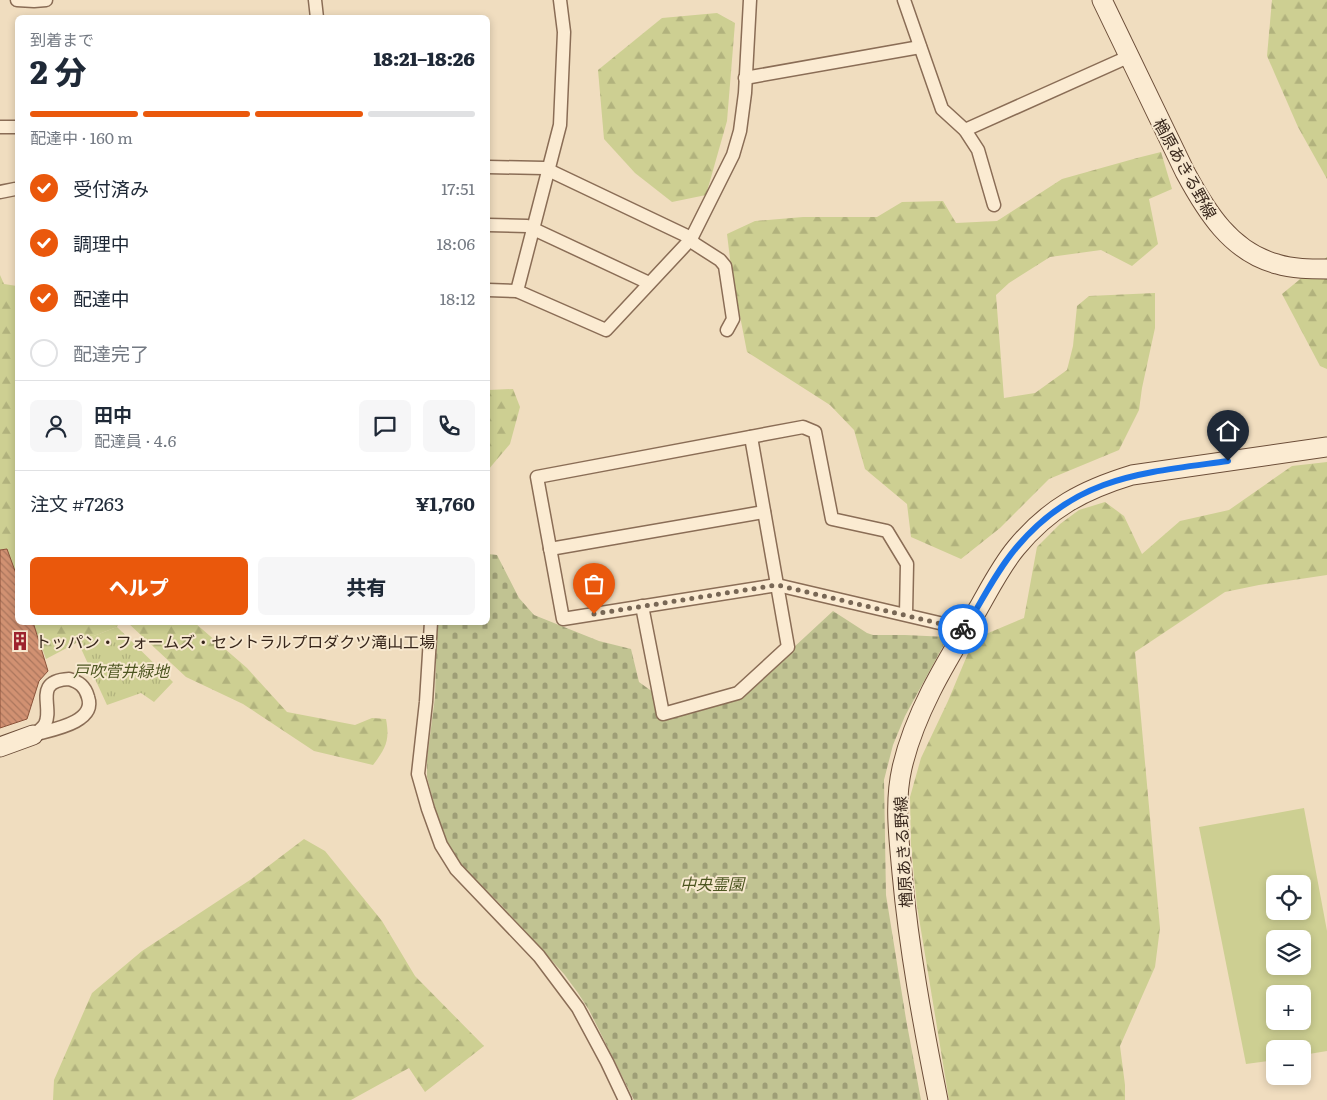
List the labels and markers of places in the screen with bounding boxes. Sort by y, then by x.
pin [1207,410,1249,461]
pin [573,563,615,614]
place label: トッパン・フォームズ・セントラルプロダクツ滝山工場 [35,629,435,653]
building icon: トッパン・フォームズ・セントラルプロダクツ滝山工場 [9,630,31,652]

